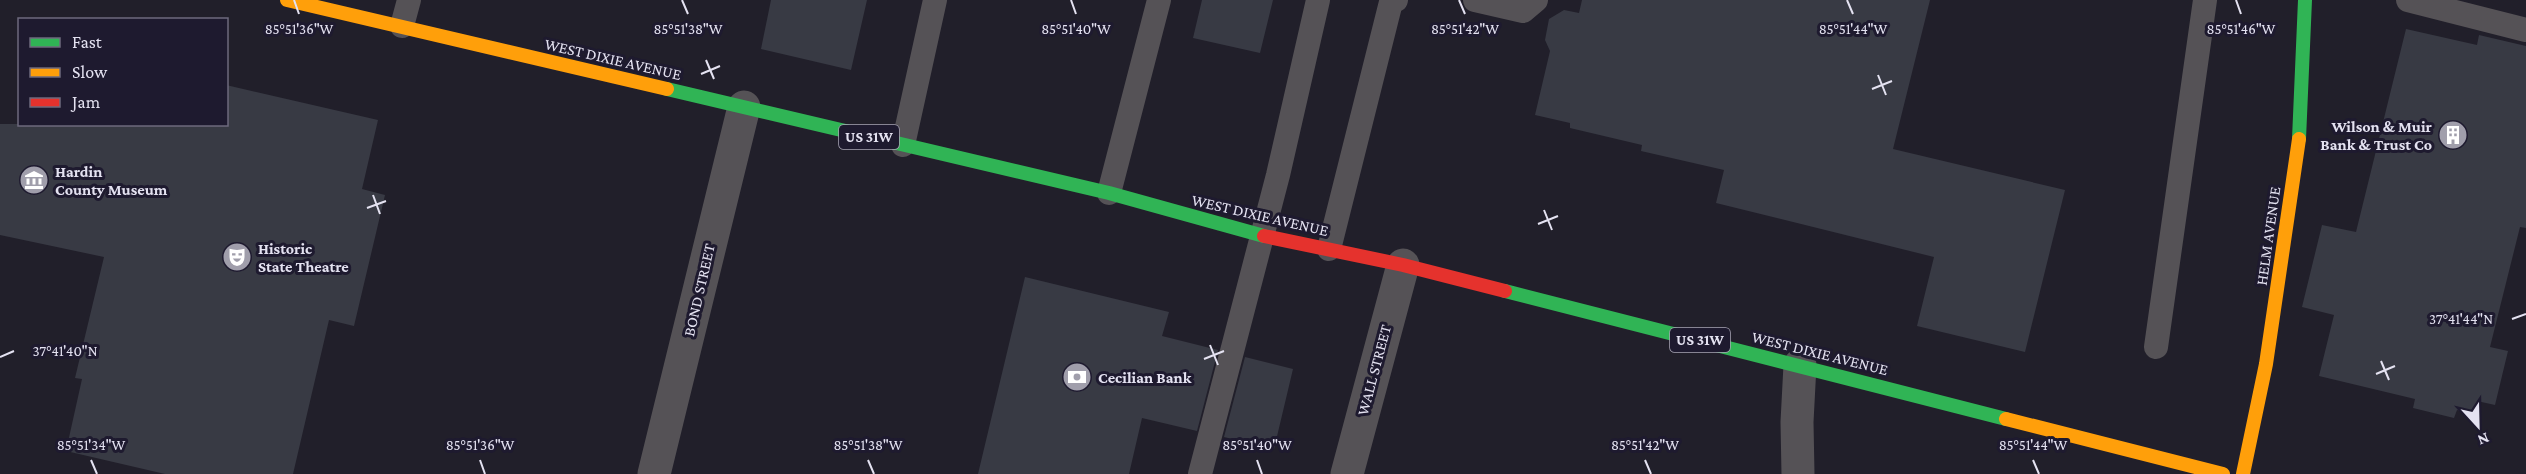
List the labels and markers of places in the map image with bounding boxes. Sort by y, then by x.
place label: Wilson & Muir Bank & Trust Co [2320,118,2433,153]
building icon: Wilson & Muir Bank & Trust Co [2437,119,2469,151]
place label: Hardin County Museum [55,163,168,198]
museum icon: Hardin County Museum [18,164,50,196]
place label: Historic State Theatre [258,240,349,275]
theatre icon: Historic State Theatre [221,241,253,273]
bank icon: Cecilian Bank [1061,361,1093,393]
place label: Cecilian Bank [1098,369,1192,386]

